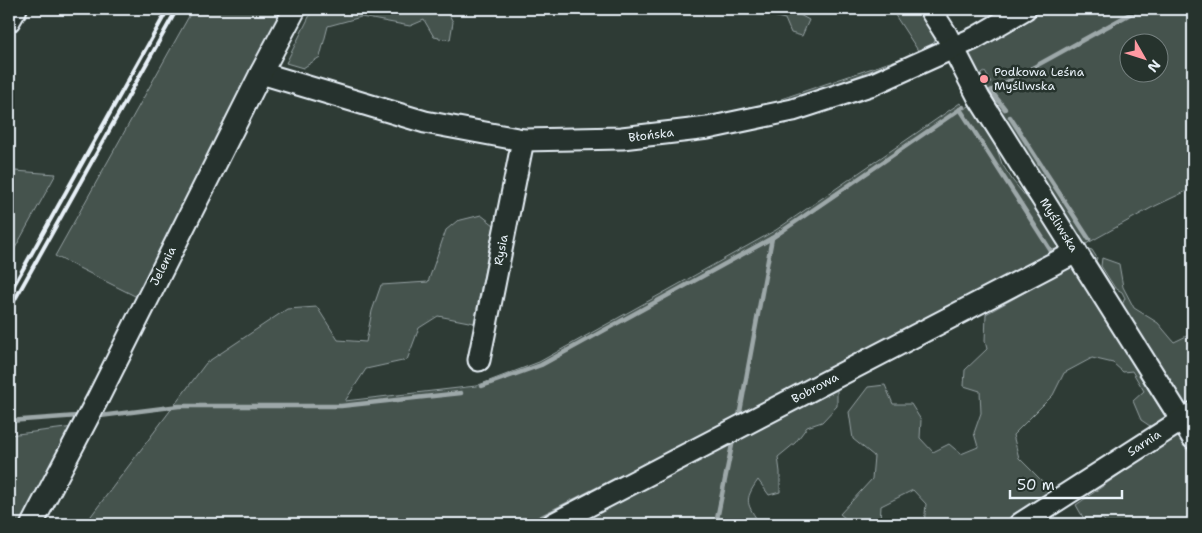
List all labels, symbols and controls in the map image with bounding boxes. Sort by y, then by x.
north arrow [1120,32,1170,82]
text: N [1144,56,1165,76]
place label: Podkowa Leśna Myśliwska [994,64,1085,94]
marker: Podkowa Leśna Myśliwska [978,73,990,85]
street label: Błońska [627,124,675,146]
street label: Myśliwska [1036,195,1082,255]
street label: Rysia [490,233,512,267]
street label: Jelenia [146,243,180,288]
street label: Bobrowa [789,369,842,407]
street label: Sarnia [1124,426,1164,460]
scale bar [1010,468,1122,500]
text: 50 m [1017,475,1055,495]

